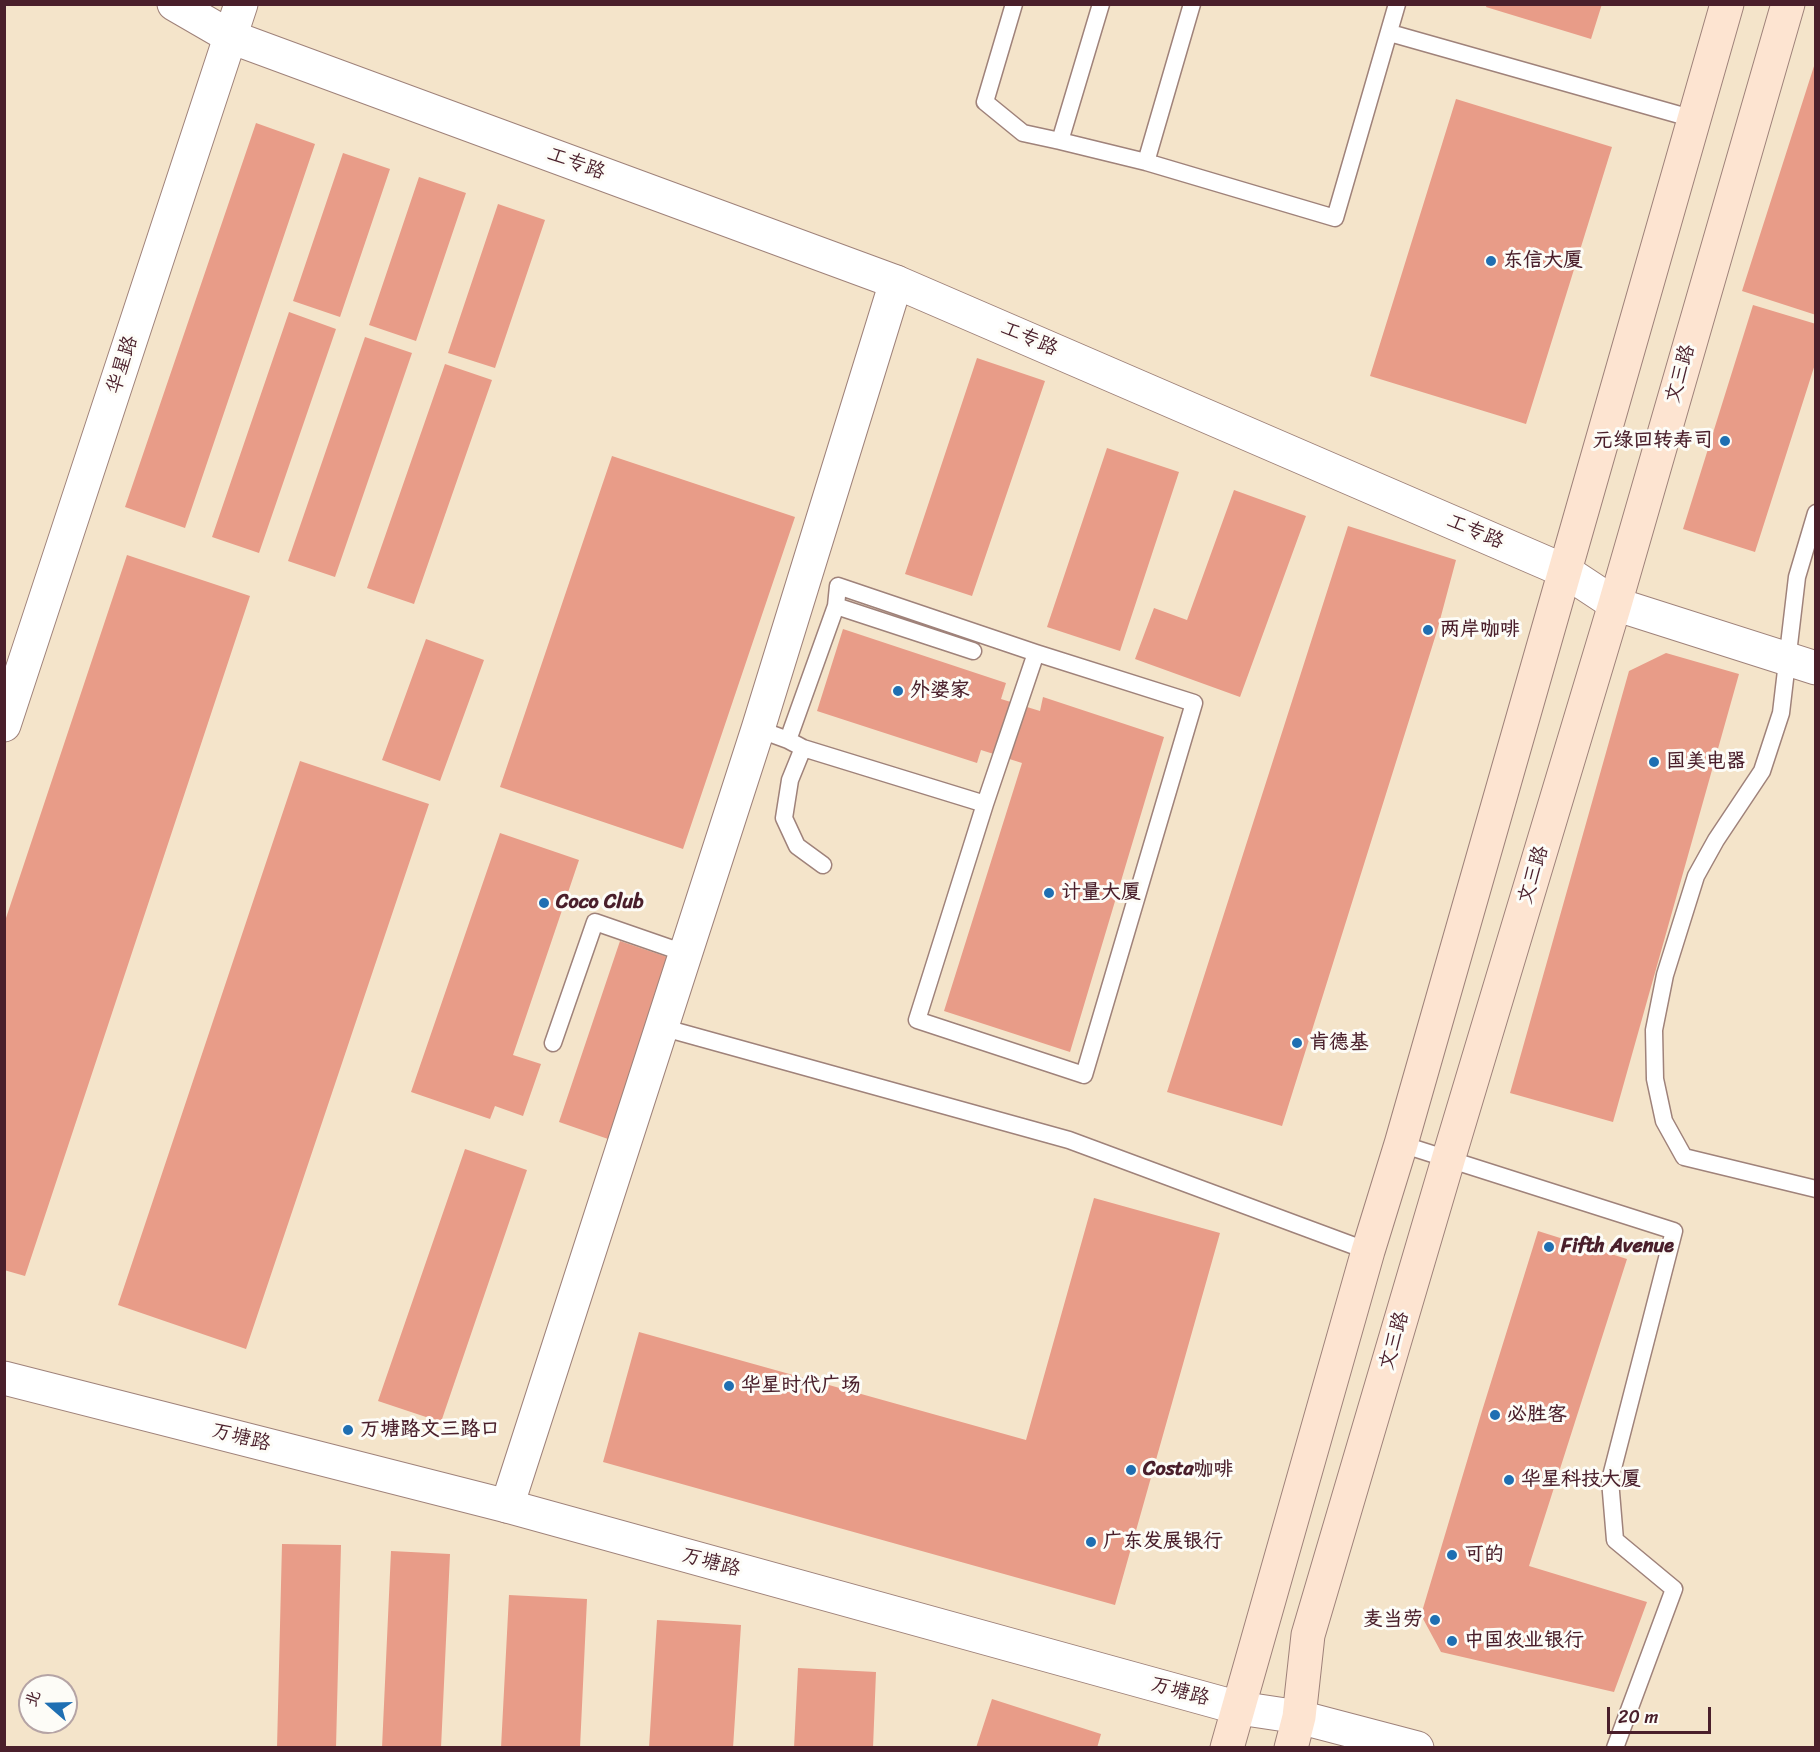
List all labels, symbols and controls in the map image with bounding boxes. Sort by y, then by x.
street label: 工专路 [544,142,608,186]
place label: 东信大厦 [1503,249,1583,273]
marker: 东信大厦 [1484,254,1498,268]
street label: 工专路 [997,316,1061,362]
street label: 华星路 [102,333,144,397]
street label: 文三路 [1661,342,1701,406]
place label: 元绿回转寿司 [1593,429,1713,453]
marker: 元绿回转寿司 [1718,434,1732,448]
street label: 工专路 [1443,509,1507,555]
place label: 两岸咖啡 [1440,618,1520,642]
marker: 两岸咖啡 [1421,623,1435,637]
place label: 外婆家 [910,679,970,703]
marker: 外婆家 [891,684,905,698]
place label: 国美电器 [1666,750,1746,774]
marker: 国美电器 [1647,755,1661,769]
street label: 文三路 [1514,843,1554,907]
place label: 计量大厦 [1061,881,1141,905]
marker: 计量大厦 [1042,886,1056,900]
place label: Coco Club [556,891,644,915]
marker: Coco Club [537,896,551,910]
place label: 肯德基 [1309,1031,1369,1055]
marker: 肯德基 [1290,1036,1304,1050]
place label: Fifth Avenue [1561,1235,1674,1259]
marker: Fifth Avenue [1542,1240,1556,1254]
street label: 文三路 [1375,1309,1415,1373]
place label: 华星时代广场 [741,1374,861,1398]
marker: 华星时代广场 [722,1379,736,1393]
place label: 必胜客 [1507,1403,1567,1427]
marker: 必胜客 [1488,1408,1502,1422]
place label: 万塘路文三路口 [360,1418,500,1442]
street label: 万塘路 [209,1419,273,1457]
marker: 万塘路文三路口 [341,1423,355,1437]
place label: Costa咖啡 [1143,1458,1234,1482]
marker: Costa咖啡 [1124,1463,1138,1477]
place label: 华星科技大厦 [1521,1468,1641,1492]
marker: 华星科技大厦 [1502,1473,1516,1487]
place label: 广东发展银行 [1103,1530,1223,1554]
marker: 广东发展银行 [1084,1535,1098,1549]
place label: 可的 [1464,1543,1504,1567]
street label: 万塘路 [679,1544,743,1582]
marker: 可的 [1445,1548,1459,1562]
place label: 麦当劳 [1363,1608,1423,1632]
marker: 麦当劳 [1428,1613,1442,1627]
place label: 中国农业银行 [1464,1629,1584,1653]
marker: 中国农业银行 [1445,1634,1459,1648]
street label: 万塘路 [1148,1673,1212,1711]
north arrow [18,1674,78,1734]
text: 北 [16,1686,49,1711]
scale bar [1610,1695,1714,1733]
text: 20 m [1618,1701,1658,1733]

